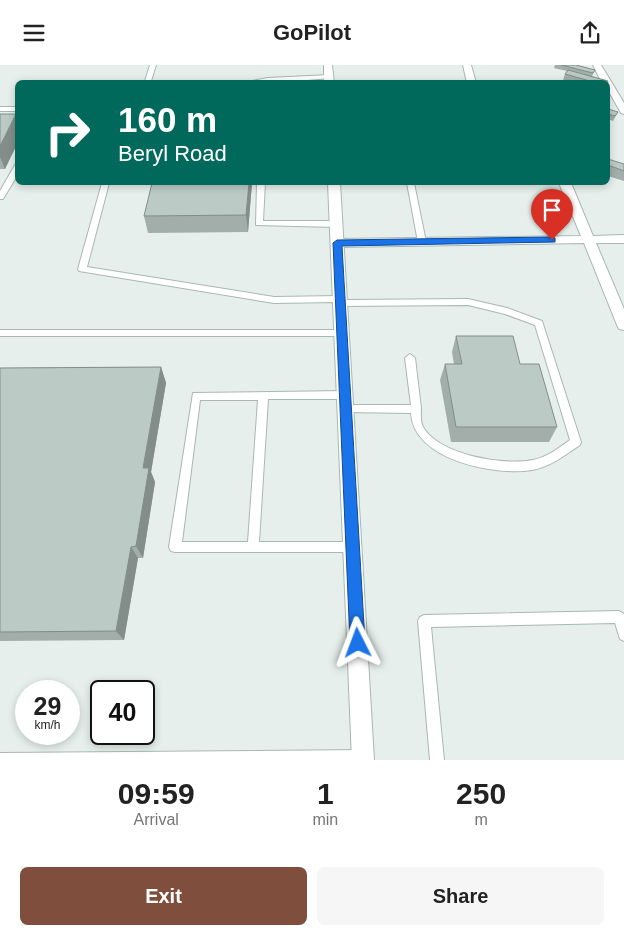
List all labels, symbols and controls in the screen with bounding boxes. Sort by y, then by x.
icon: menu [20,19,48,47]
icon: share [576,19,604,47]
text: GoPilot [273,20,351,45]
icon: right [35,100,100,165]
text: 160 m [118,100,217,139]
text: Beryl Road [118,141,227,166]
pin [531,189,573,240]
icon: arrive [538,196,566,224]
position arrow [331,616,383,668]
speed limit sign: 40 [90,680,155,745]
text: 29 [34,692,61,720]
text: km/h [34,718,61,732]
text: 09:59 [118,777,195,810]
text: 1 [317,777,334,810]
text: 250 [456,777,506,810]
text: Arrival [134,811,179,828]
text: min [312,811,338,828]
text: m [474,811,488,828]
button: Exit [20,867,307,925]
button: Share [317,867,604,925]

